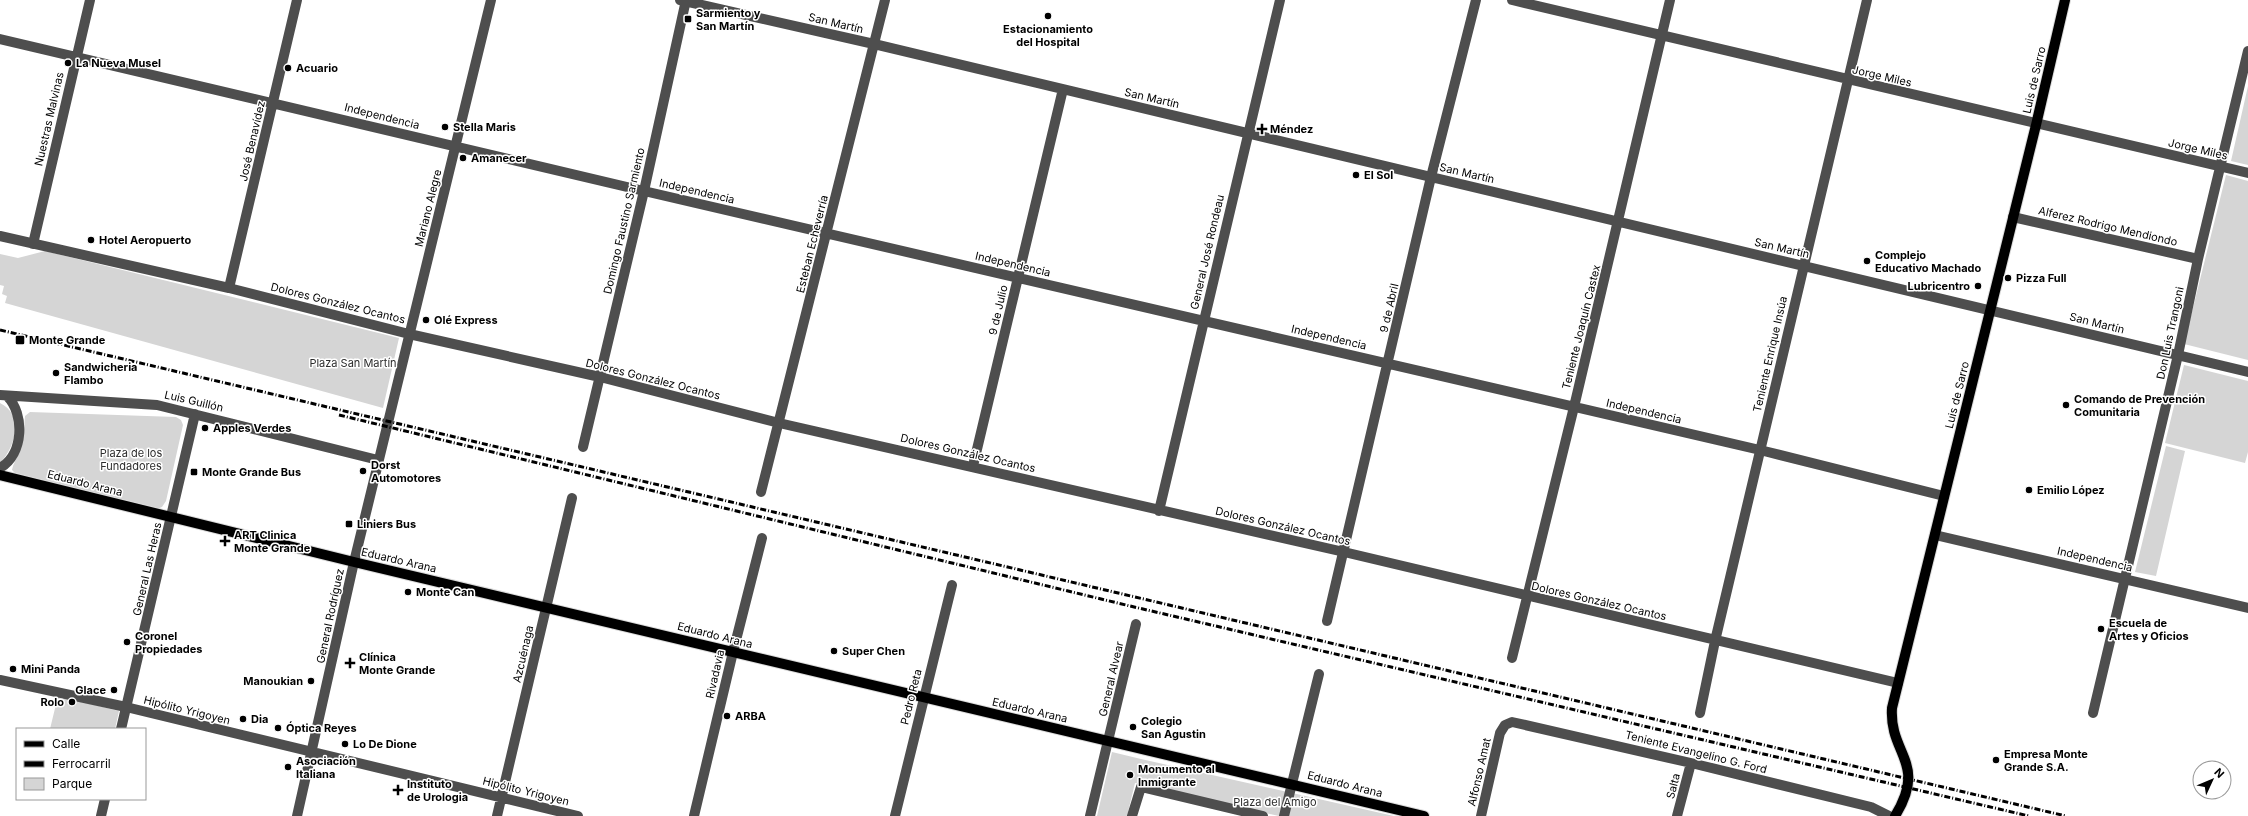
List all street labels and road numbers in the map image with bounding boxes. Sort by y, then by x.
street label: San Martín [807,10,865,36]
street label: Luis de Sarro [2019,45,2049,115]
street label: Jorge Miles [1851,62,1913,90]
street label: Nuestras Malvinas [31,70,67,167]
street label: San Martín [1123,85,1181,111]
street label: José Benavídez [236,99,268,183]
street label: Independencia [343,100,421,132]
street label: Jorge Miles [2167,135,2229,163]
street label: Domingo Faustino Sarmiento [600,146,648,296]
street label: San Martín [1438,160,1496,186]
street label: Mariano Alegre [412,168,444,248]
street label: Independencia [658,176,736,206]
street label: General José Rondeau [1187,193,1227,311]
street label: Esteban Echeverría [793,194,831,294]
street label: Alferez Rodrigo Mendiondo [2037,203,2179,249]
street label: San Martín [1753,235,1811,261]
street label: Independencia [974,249,1052,279]
street label: Teniente Joaquín Castex [1559,263,1603,391]
street label: Dolores González Ocantos [269,280,407,327]
street label: 9 de Abril [1377,282,1401,334]
street label: 9 de Julio [985,283,1011,336]
street label: Don Luis Trangoni [2153,285,2187,381]
street label: Teniente Enrique Insúa [1750,295,1790,413]
street label: San Martín [2068,309,2126,337]
street label: Independencia [1290,322,1368,352]
street label: Dolores González Ocantos [584,356,722,403]
street label: Luis de Sarro [1942,360,1972,430]
street label: Luis Guillón [163,387,225,415]
street label: Independencia [1605,396,1683,426]
street label: Dolores González Ocantos [899,431,1037,475]
street label: Eduardo Arana [46,467,124,499]
street label: Dolores González Ocantos [1214,504,1352,548]
street label: General Las Heras [129,521,165,617]
street label: Independencia [2056,544,2134,574]
street label: Eduardo Arana [360,545,438,575]
street label: General Rodríguez [313,567,347,665]
street label: Dolores González Ocantos [1530,579,1668,623]
street label: Eduardo Arana [676,619,754,651]
street label: Azcuénaga [510,624,536,684]
street label: General Alvear [1096,640,1126,718]
street label: Rivadavia [703,648,727,700]
street label: Pedro Reta [897,668,925,726]
street label: Hipólito Yrigoyen [142,692,232,728]
street label: Eduardo Arana [991,695,1069,725]
street label: Teniente Evangelino G. Ford [1624,728,1768,776]
street label: Alfonso Amat [1464,736,1494,807]
street label: Eduardo Arana [1306,768,1384,800]
street label: Salta [1663,772,1683,800]
street label: Hipólito Yrigoyen [481,773,571,809]

